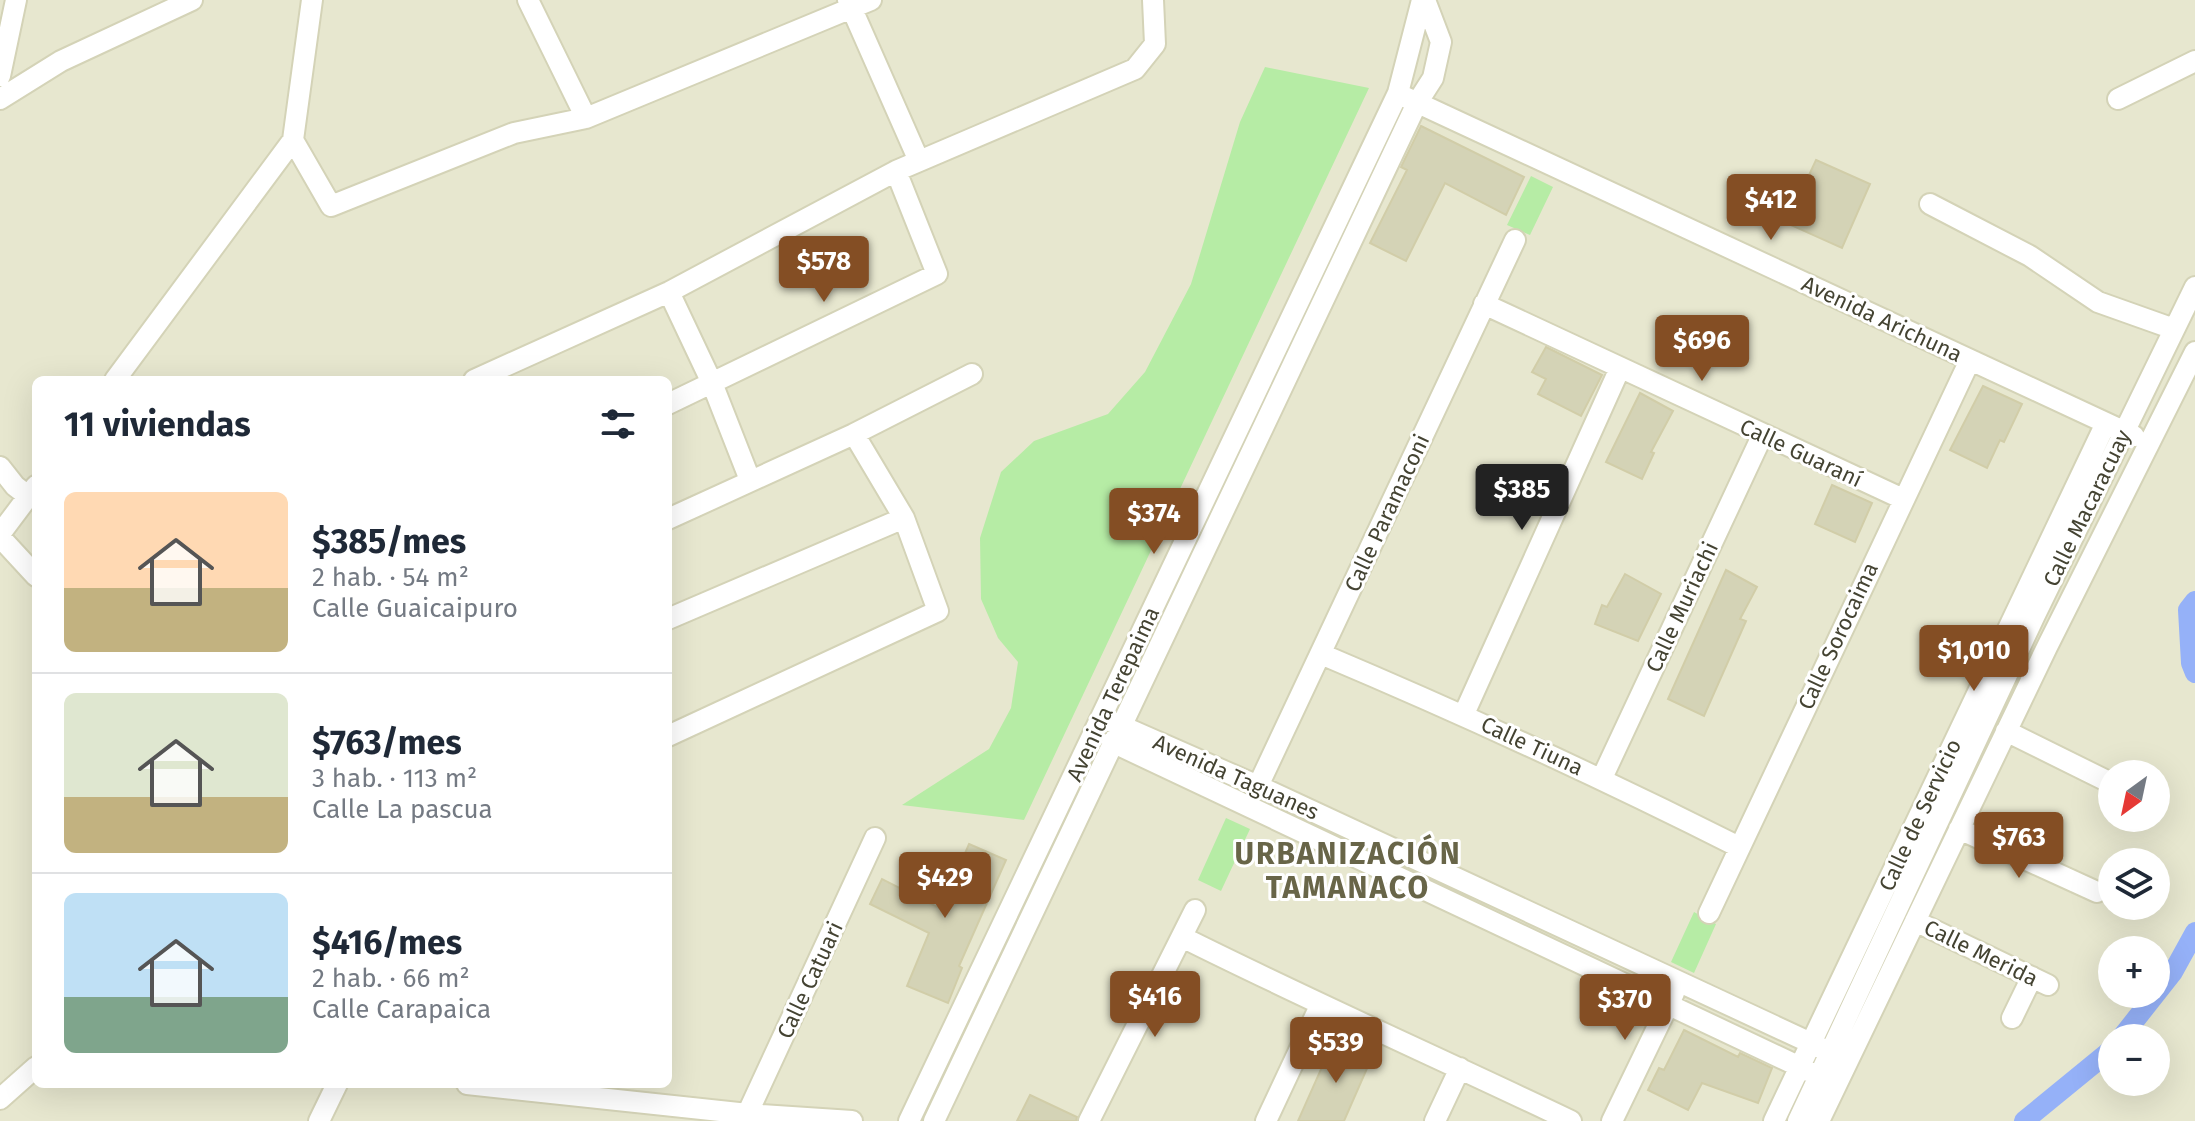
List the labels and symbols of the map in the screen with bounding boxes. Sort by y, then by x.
pin: $412 [1724,174,1818,242]
pin: $578 [777,236,871,304]
street label: Avenida Arichuna [1798,270,1966,368]
pin: $696 [1655,315,1749,383]
street label: Calle Guaraní [1736,413,1866,493]
street label: Calle Macaracuay [2037,425,2137,591]
street label: Calle Paramaconi [1339,430,1435,596]
pin: $385 [1475,464,1569,532]
pin: $374 [1107,488,1201,556]
street label: Calle Muriachi [1640,538,1724,676]
street label: Calle Sorocaima [1792,558,1884,714]
street label: Avenida Terepaima [1061,603,1165,785]
pin: $1,010 [1909,625,2039,693]
street label: Calle Tiuna [1477,711,1587,781]
street label: Avenida Taguanes [1149,728,1323,826]
street label: Calle de Servicio [1873,735,1967,895]
north arrow [2098,760,2170,832]
pin: $763 [1972,812,2066,880]
district label: URBANIZACIÓN TAMANACO [1234,833,1462,906]
pin: $429 [898,852,992,920]
street label: Calle Merida [1920,914,2042,992]
street label: Calle Catuari [771,917,849,1043]
pin: $416 [1108,971,1202,1039]
pin: $370 [1578,974,1672,1042]
pin: $539 [1289,1017,1383,1085]

